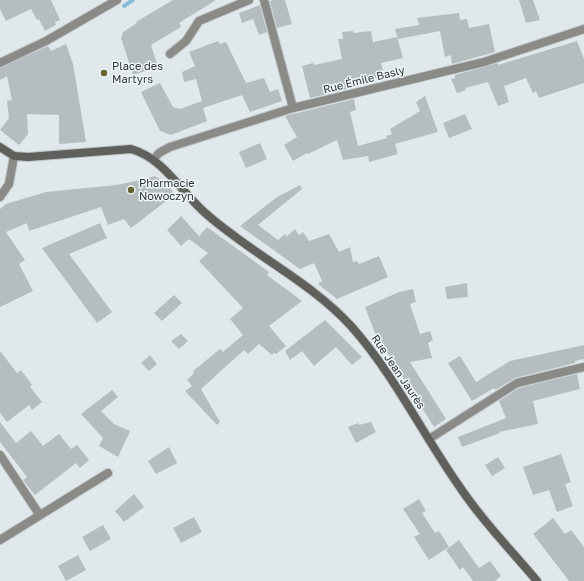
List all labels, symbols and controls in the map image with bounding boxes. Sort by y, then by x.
place label: Place des Martyrs [112,60,163,86]
street label: Rue Émile Basly [322,63,406,97]
marker: Place des Martyrs [99,68,109,78]
place label: Pharmacie Nowoczyn [139,177,195,203]
marker: Pharmacie Nowoczyn [126,185,136,195]
street label: Rue Jean Jaurès [368,332,428,412]

